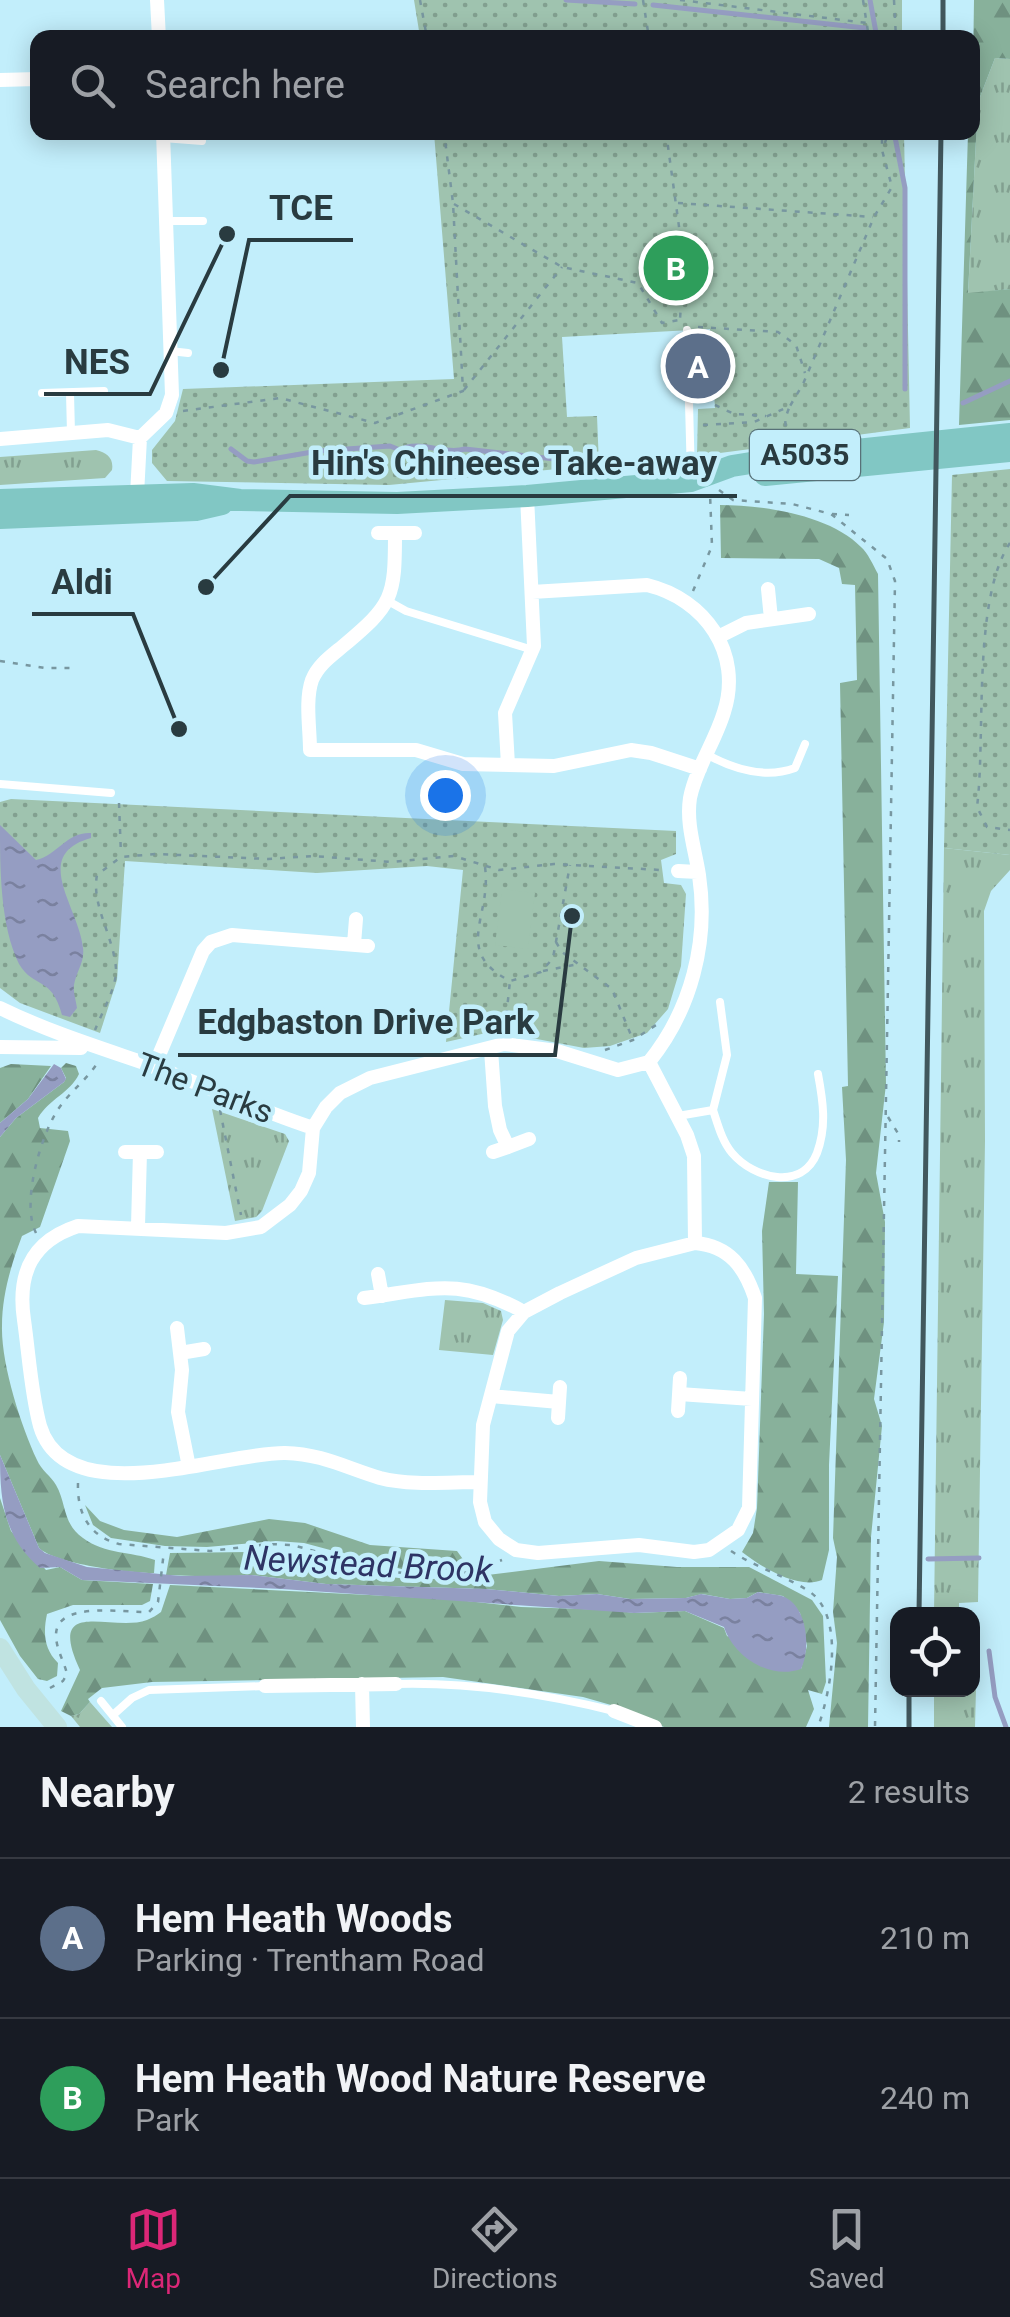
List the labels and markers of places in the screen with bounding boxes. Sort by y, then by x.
callout: TCE [249,175,353,240]
pin: B [644,230,708,306]
pin: A [666,328,730,404]
callout: NES [44,329,150,394]
callout: Hin's Chineese Take-away [290,431,737,496]
callout: Aldi [32,549,133,614]
callout: Edgbaston Drive Park [178,990,555,1055]

